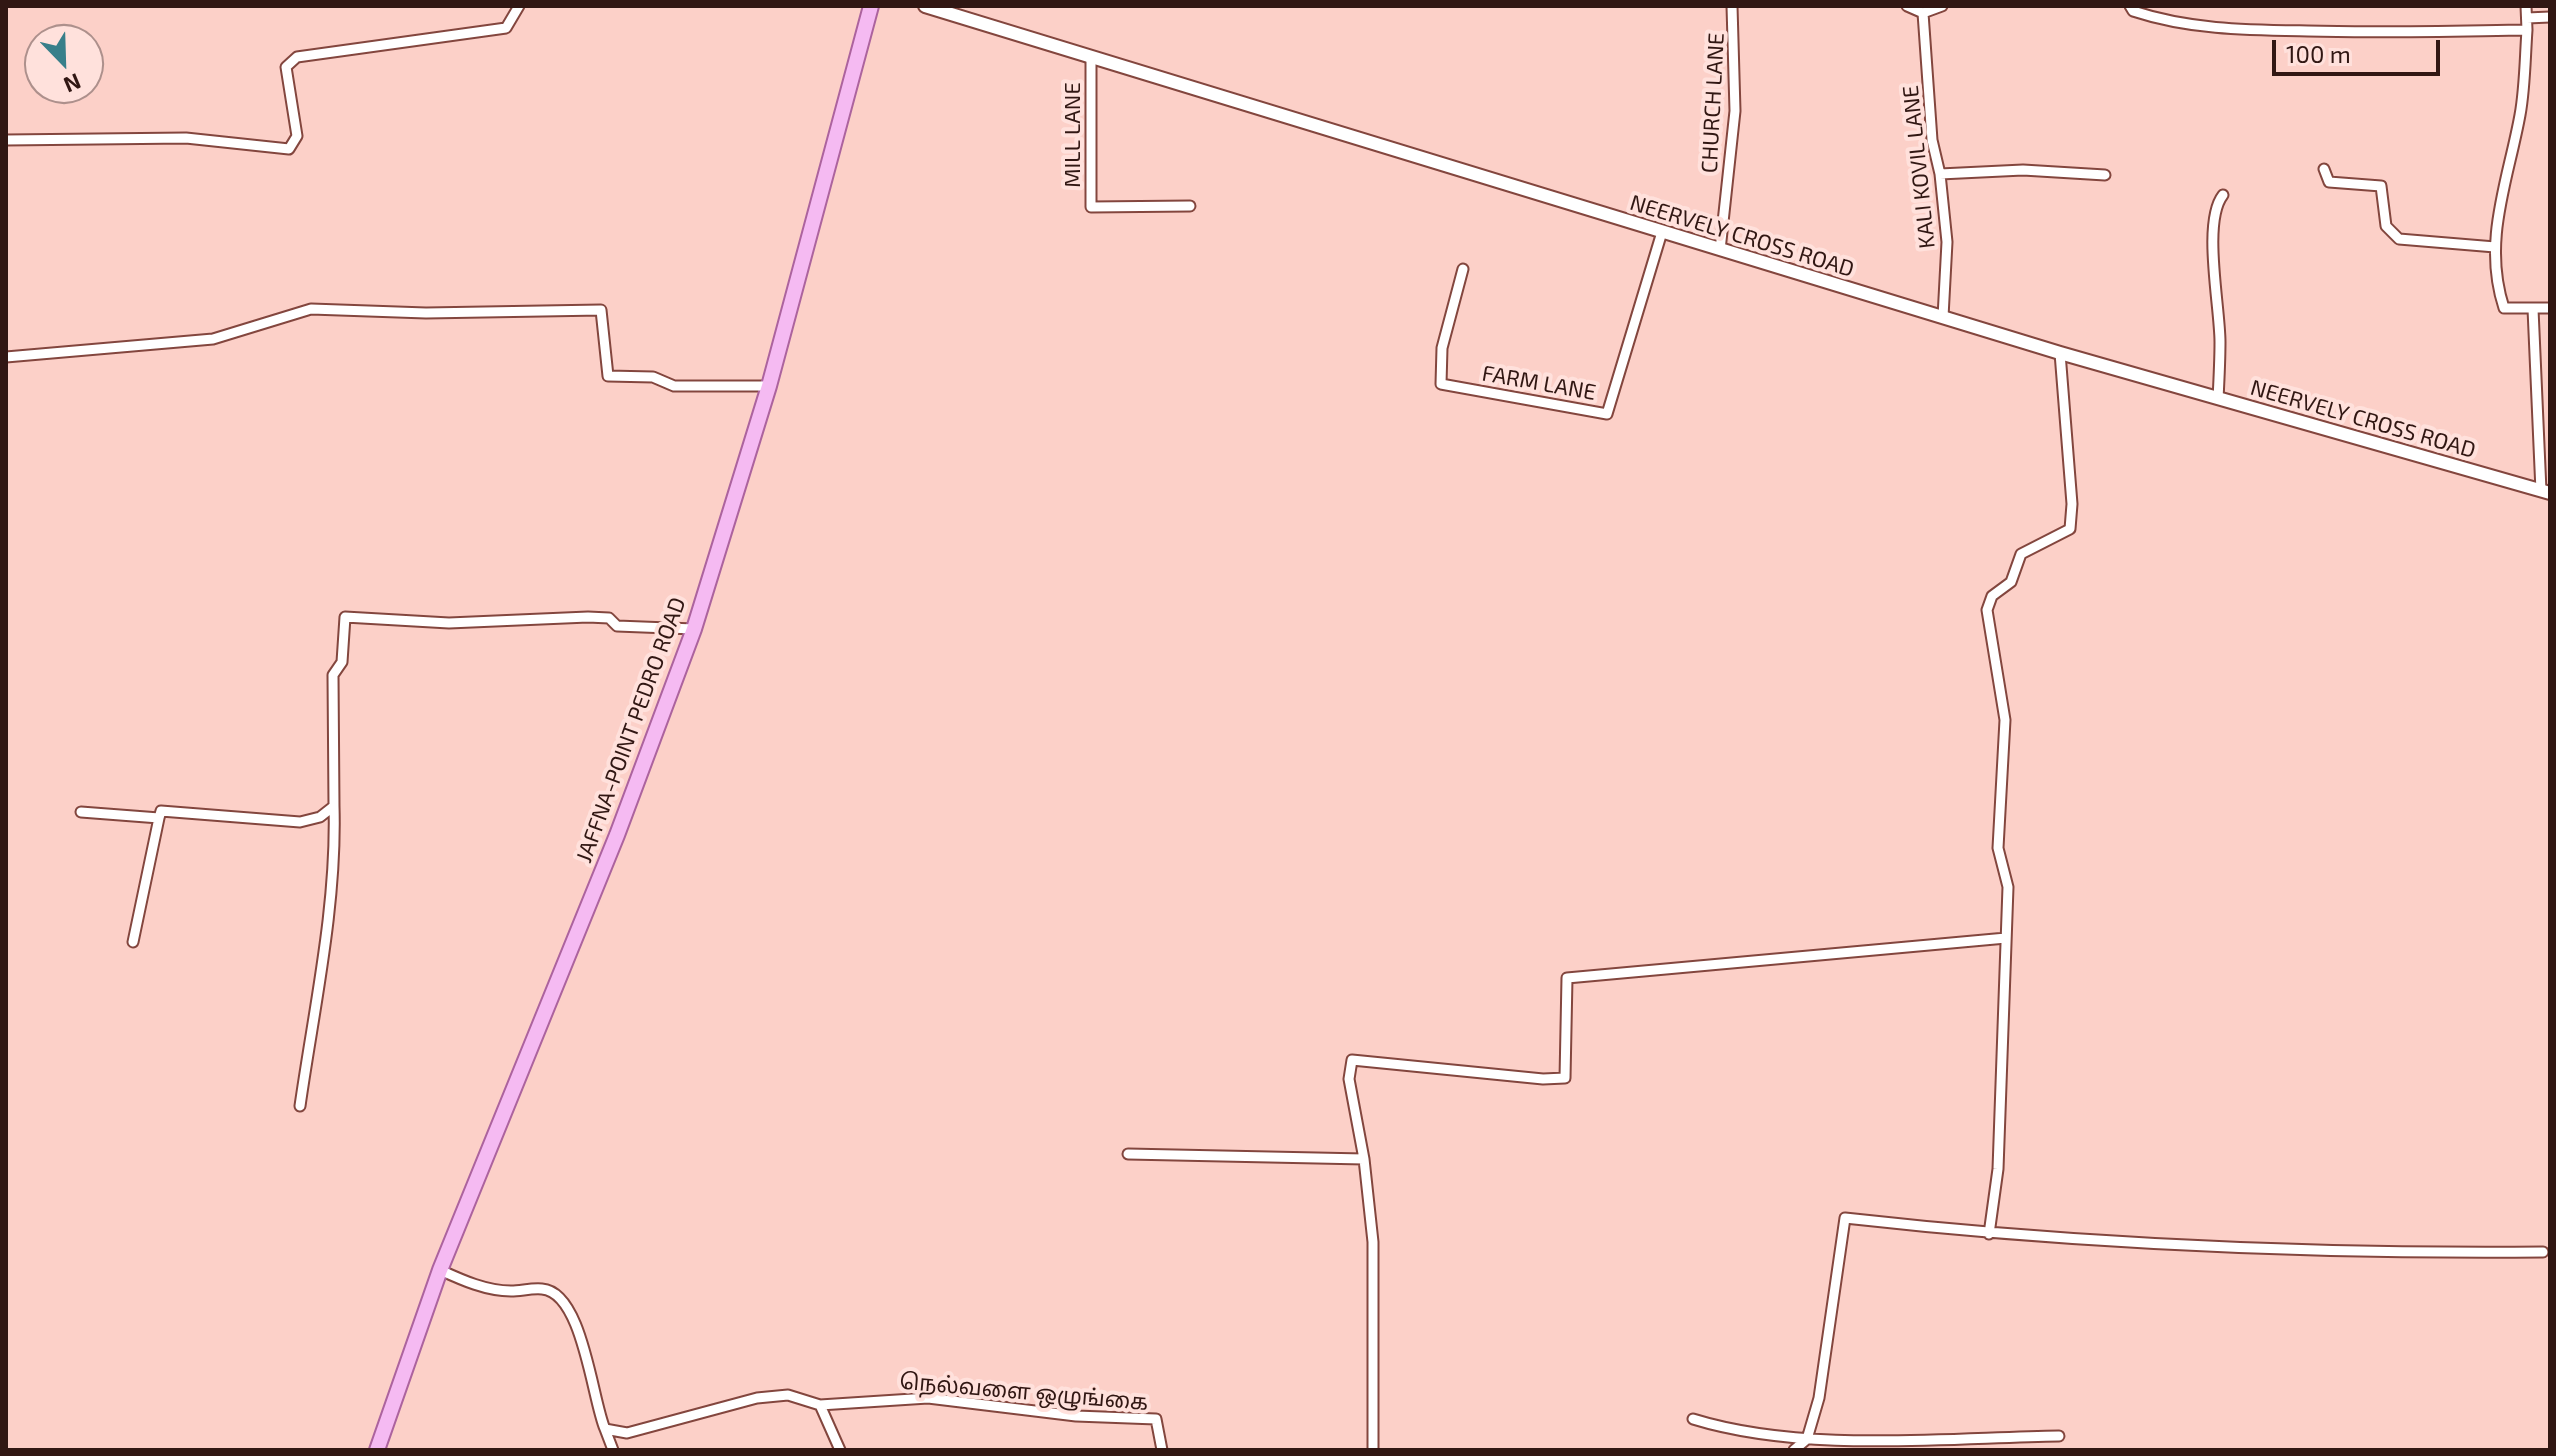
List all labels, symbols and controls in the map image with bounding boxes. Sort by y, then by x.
north arrow [24,24,104,104]
scale bar [2276,24,2444,74]
street label: CHURCH LANE [1696,32,1730,174]
text: 100 m [2286,39,2351,68]
text: N [60,69,85,99]
street label: MILL LANE [1060,82,1086,188]
street label: KALI KOVIL LANE [1897,84,1941,250]
street label: NEERVELY CROSS ROAD [1627,189,1857,283]
street label: FARM LANE [1480,360,1598,406]
street label: NEERVELY CROSS ROAD [2247,374,2479,464]
street label: JAFFNA-POINT PEDRO ROAD [571,594,691,866]
street label: நெல்வளை ஒழுங்கை [899,1368,1149,1416]

